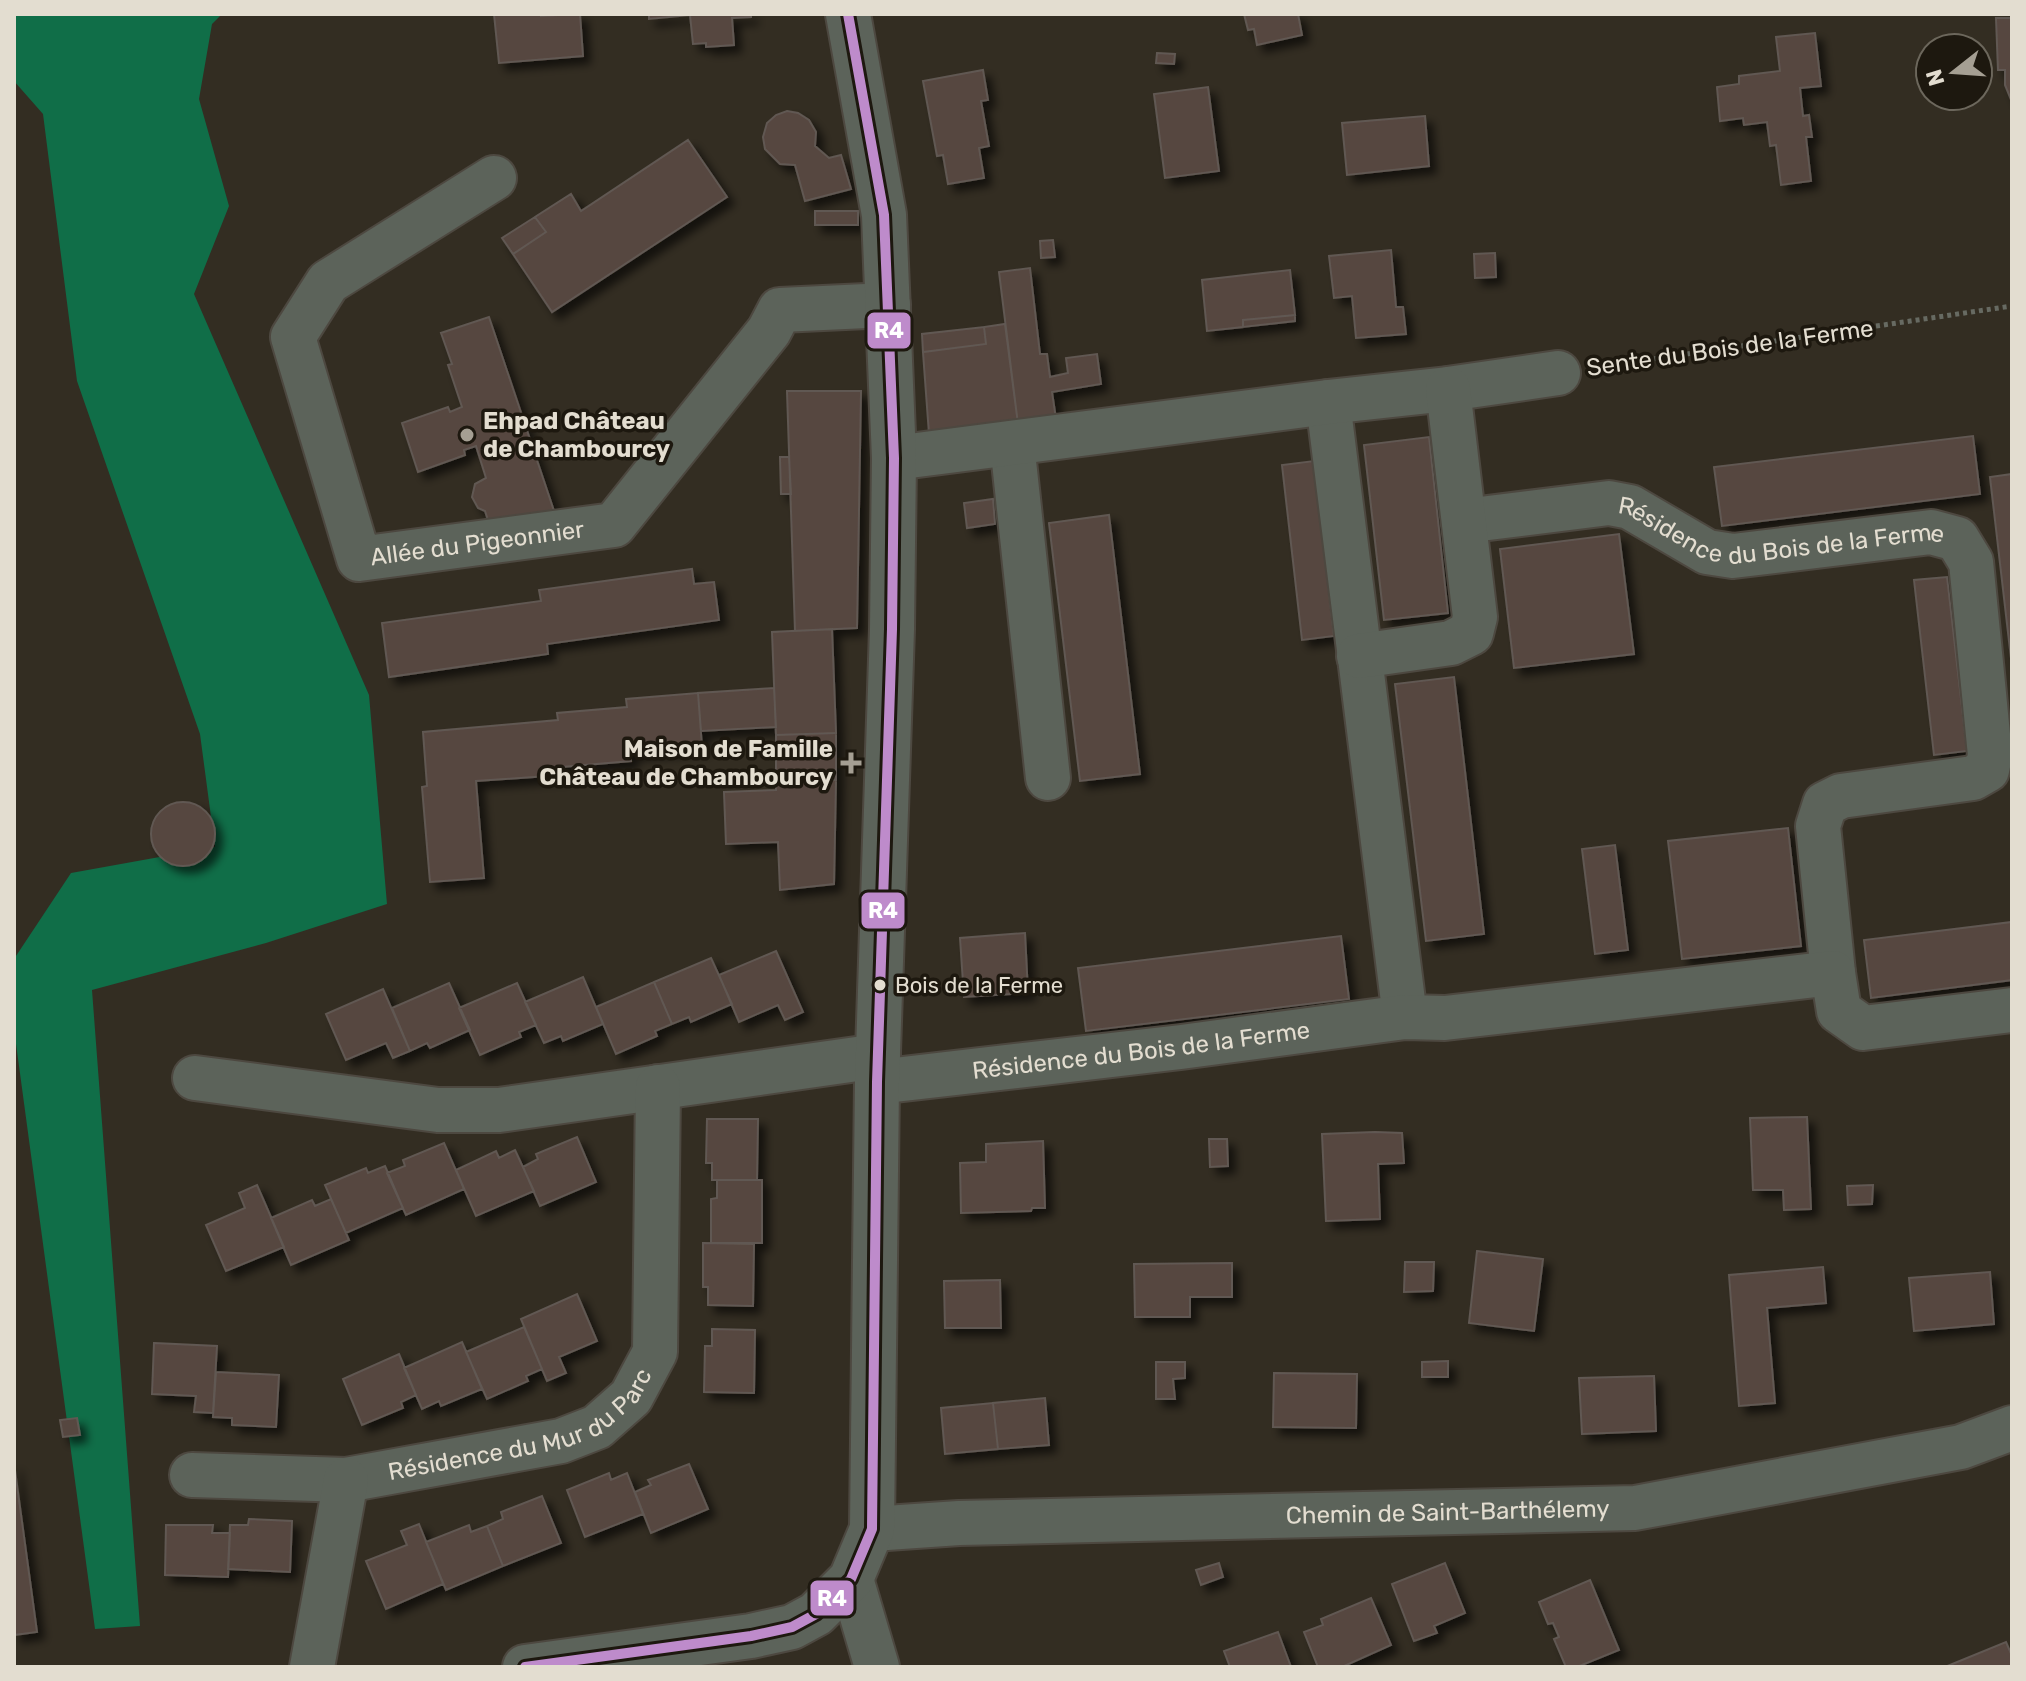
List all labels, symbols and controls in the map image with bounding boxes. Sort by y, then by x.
north arrow [1914,32,1994,112]
text: N [1920,66,1951,89]
line badge: R4 [866,311,912,350]
street label: Sente du Bois de la Ferme [1585,314,1875,382]
text: R4 [874,317,904,344]
place label: Ehpad Château de Chambourcy [483,407,670,463]
marker: Ehpad Château de Chambourcy [458,426,476,444]
street label: Résidence du Bois de la Ferme [1616,491,1948,571]
street label: Allée du Pigeonnier [369,515,586,571]
place label: Maison de Famille Château de Chambourcy [539,735,833,791]
marker: Maison de Famille Château de Chambourcy [840,752,862,774]
line badge: R4 [860,891,906,930]
text: R4 [868,897,898,924]
place label: Bois de la Ferme [895,972,1063,999]
marker: Bois de la Ferme [872,977,888,993]
street label: Résidence du Bois de la Ferme [971,1016,1312,1085]
street label: Résidence du Mur du Parc [386,1364,658,1486]
street label: Chemin de Saint-Barthélemy [1286,1495,1610,1530]
line badge: R4 [809,1579,855,1617]
text: R4 [817,1585,847,1612]

